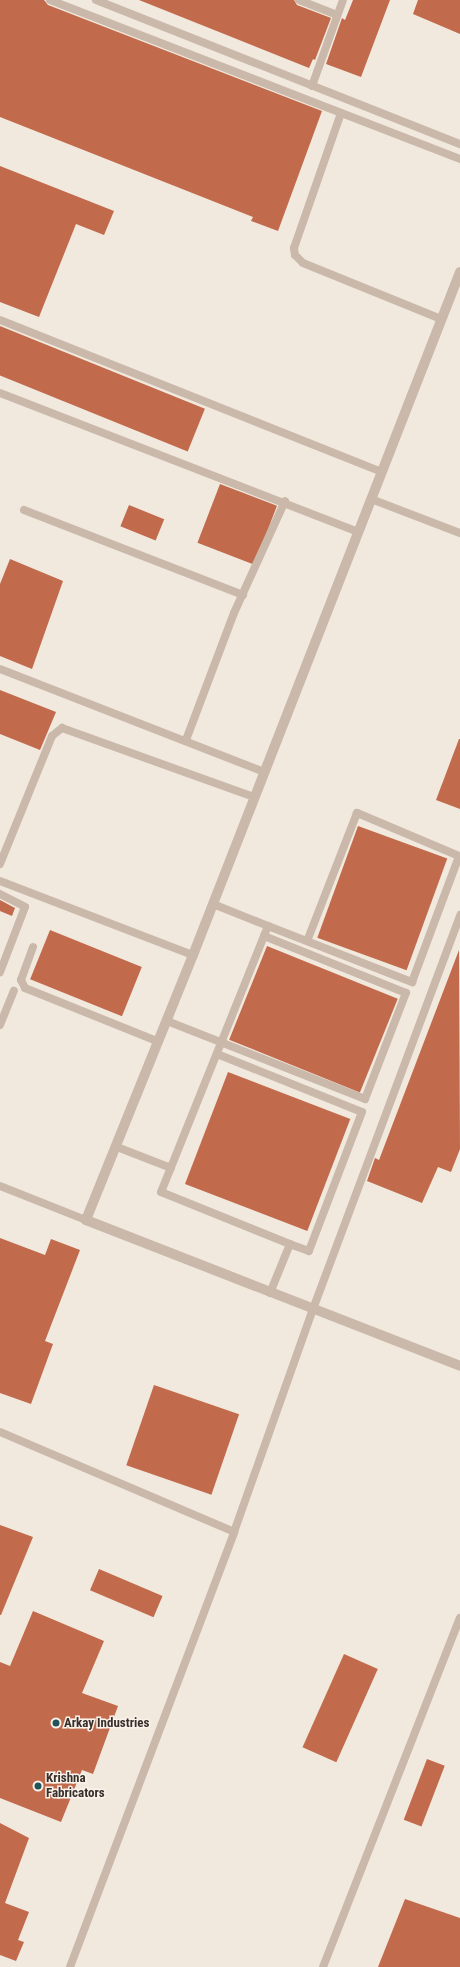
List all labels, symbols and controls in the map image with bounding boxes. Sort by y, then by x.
place label: Arkay Industries [64,1715,149,1731]
marker: Arkay Industries [51,1718,61,1728]
place label: Krishna Fabricators [46,1771,105,1802]
marker: Krishna Fabricators [33,1781,43,1791]

